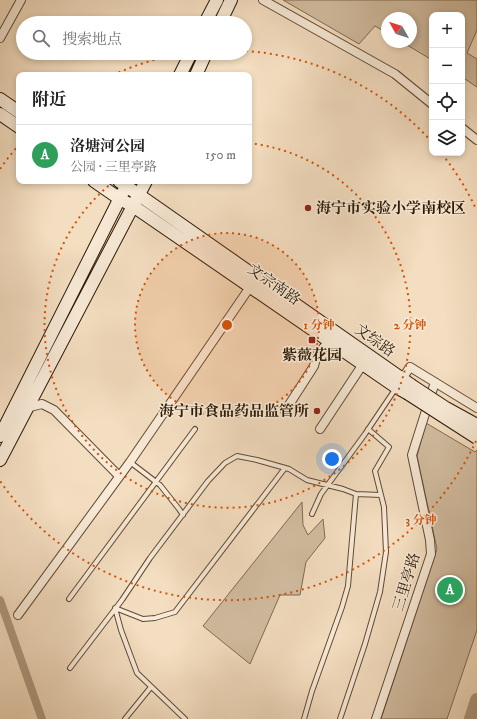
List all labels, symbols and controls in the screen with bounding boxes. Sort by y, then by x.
north arrow [381,12,417,48]
map controls [429,12,465,156]
button: + [429,12,465,48]
search box [16,16,252,60]
icon: search [30,27,52,49]
text: 搜索地点 [62,30,122,49]
button: − [429,48,465,84]
button: locate [429,84,465,120]
text: 附近 [32,89,66,111]
button: layers [429,120,465,156]
text: 洛塘河公园 [70,137,145,156]
text: A [41,147,49,163]
text: 150 m [205,147,236,163]
text: 公园 · 三里亭路 [70,159,157,175]
place label: 海宁市实验小学南校区 [316,199,466,218]
marker: 海宁市实验小学南校区 [303,203,313,213]
street label: 文宗南路 [244,259,304,309]
centre of rings [220,318,234,332]
text: 1 分钟 [304,318,334,333]
text: 2 分钟 [394,318,426,333]
street label: 文综路 [351,320,399,361]
marker: 紫薇花园 [307,335,317,345]
place label: 紫薇花园 [282,346,342,365]
place label: 海宁市食品药品监管所 [159,402,309,421]
marker: 海宁市食品药品监管所 [312,406,322,416]
your location [322,449,342,469]
text: 3 分钟 [405,513,437,528]
street label: 三里亭路 [389,551,424,614]
pin: A [437,575,463,605]

